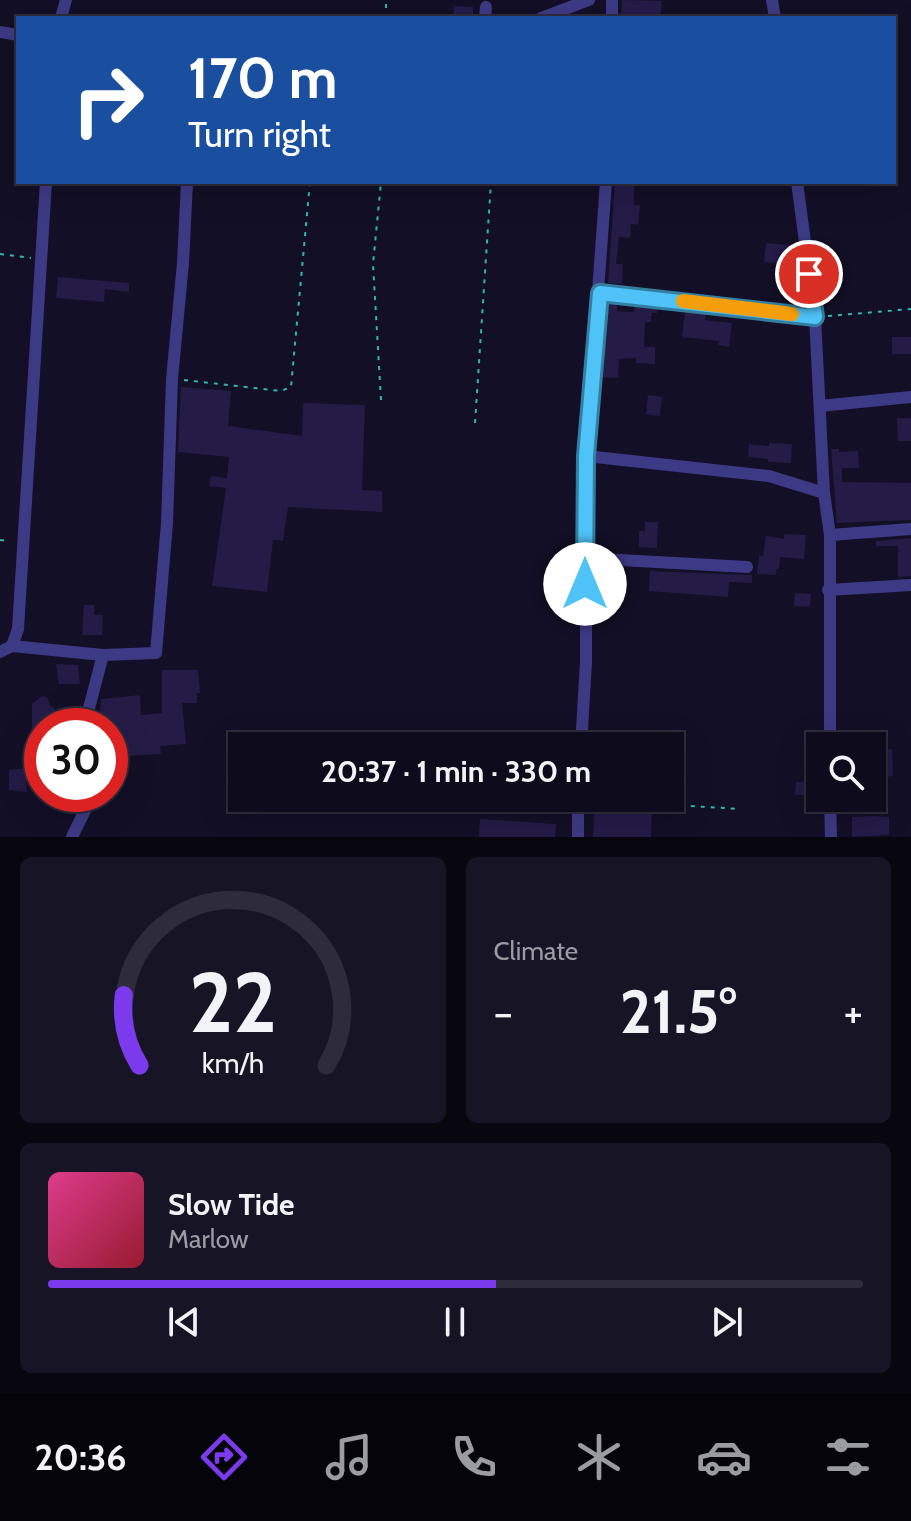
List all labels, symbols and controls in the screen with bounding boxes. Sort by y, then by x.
text: 170 m [188,44,338,112]
icon: right [56,48,160,152]
text: Turn right [188,112,331,156]
pin [775,240,843,308]
icon: arrive [787,252,831,296]
position arrow [543,542,627,626]
speed limit sign: 30 [24,708,128,812]
map controls [806,732,886,812]
button: search [806,732,886,812]
text: 20:37 · 1 min · 330 m [321,753,591,790]
text: Climate [494,935,578,967]
text: 22 [189,952,277,1053]
text: 21.5° [620,975,737,1048]
text: − [494,986,513,1039]
text: + [844,986,863,1039]
text: km/h [201,1045,264,1080]
text: Slow Tide [168,1186,295,1223]
text: Marlow [168,1223,249,1255]
icon: previous [162,1300,206,1344]
icon: pause [433,1300,477,1344]
icon: next [705,1300,749,1344]
icon: directions [196,1429,252,1485]
icon: music [321,1429,377,1485]
icon: phone [446,1429,502,1485]
icon: climate [571,1429,627,1485]
icon: car [696,1429,752,1485]
icon: filters [820,1429,876,1485]
text: 20:36 [34,1435,127,1479]

